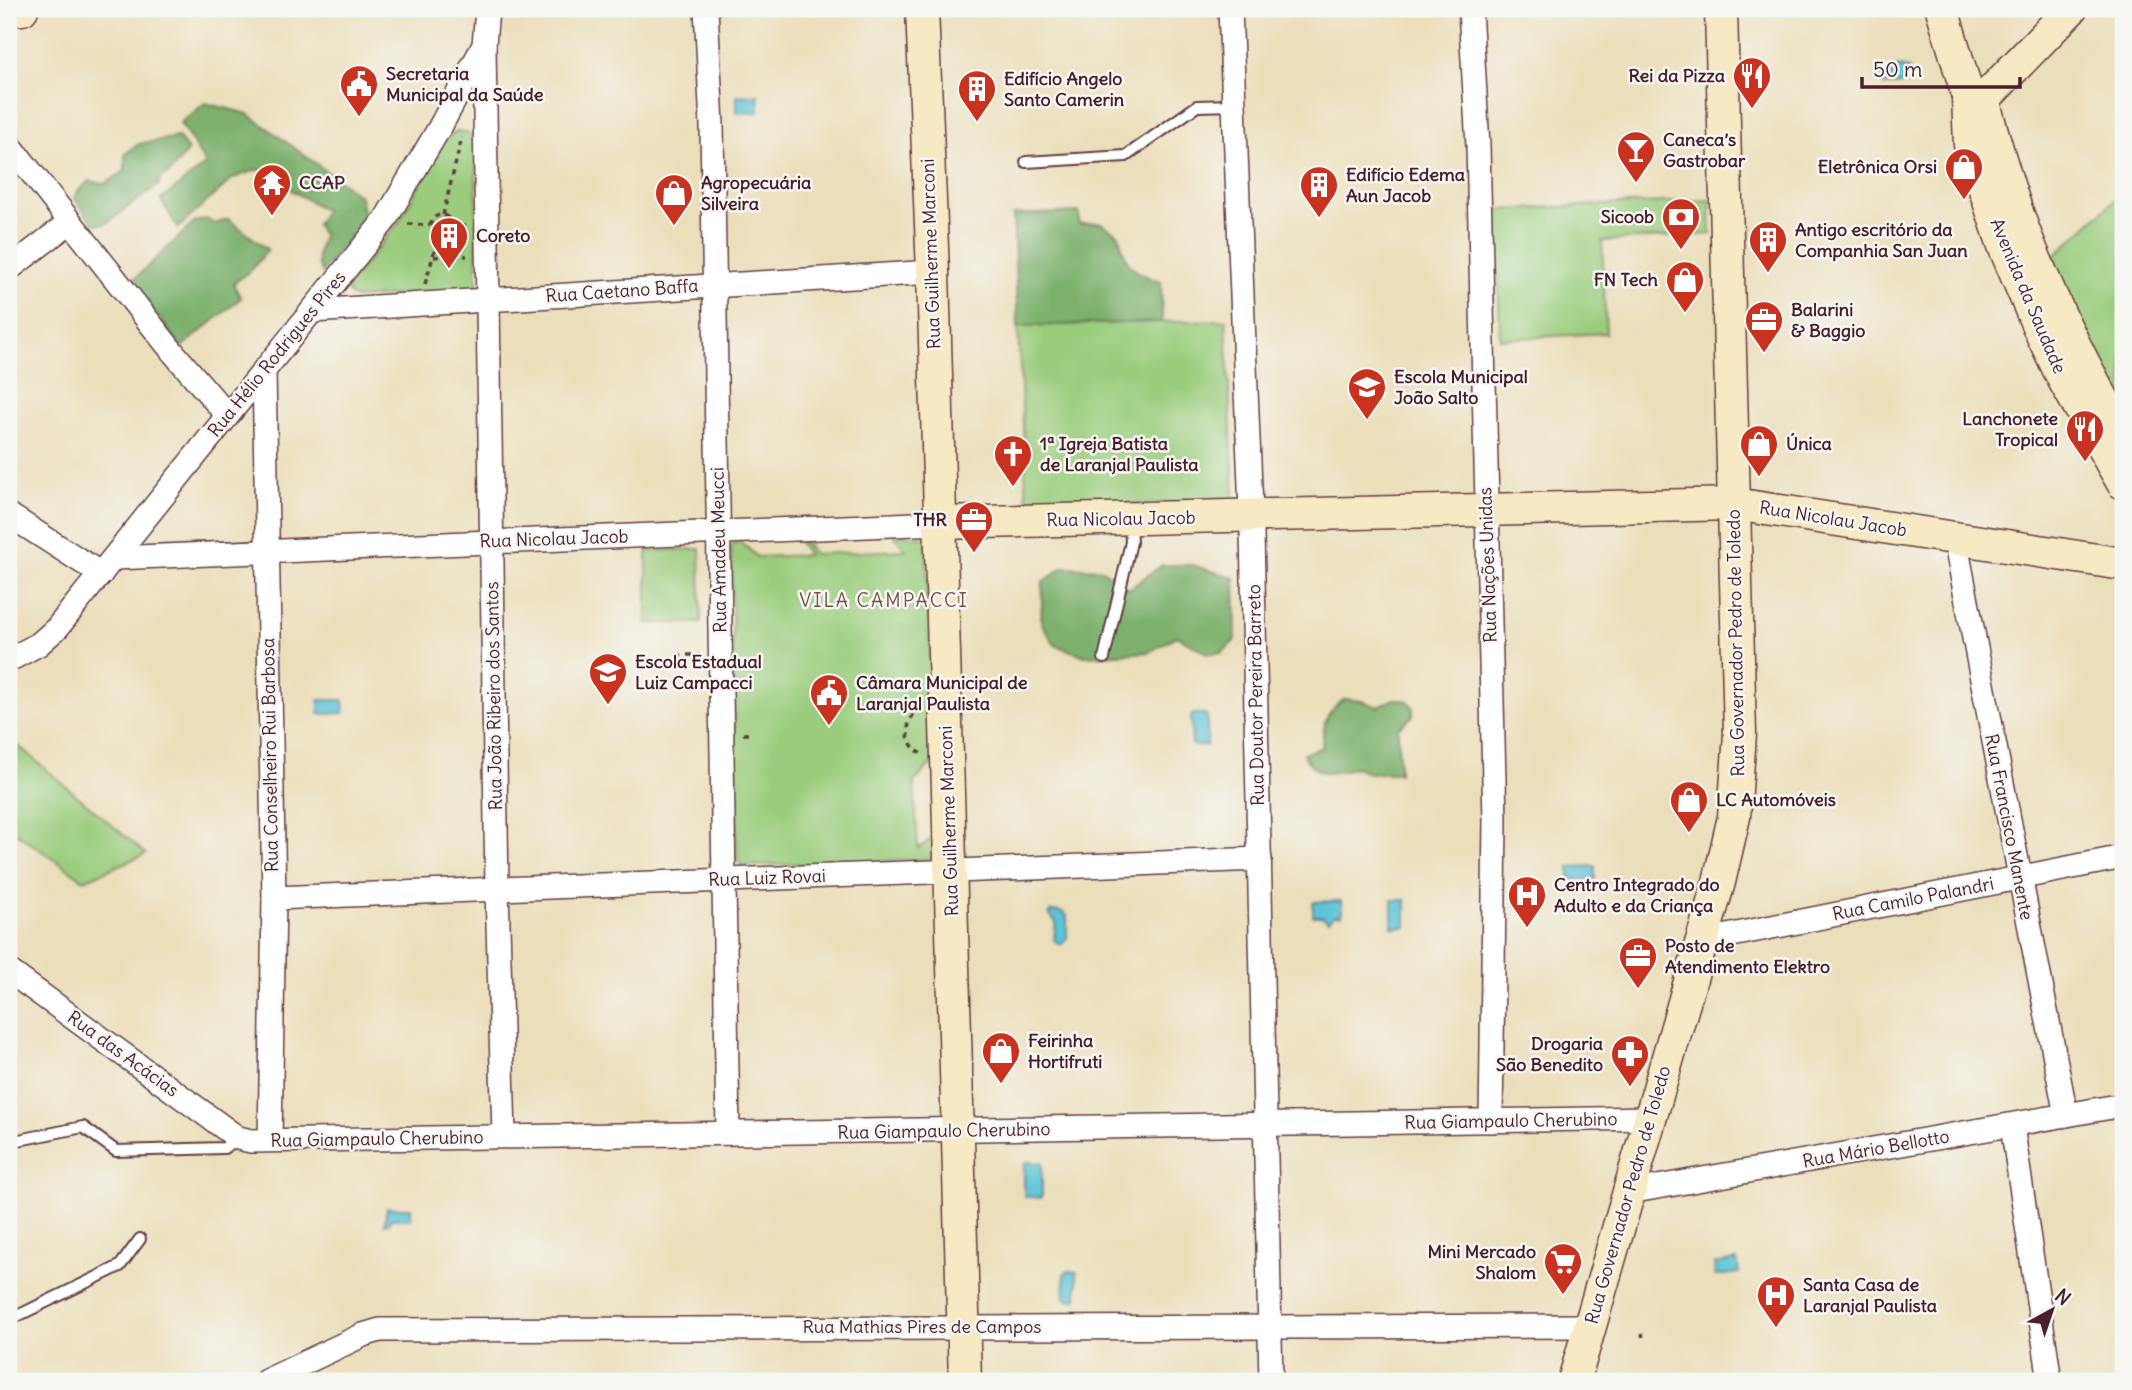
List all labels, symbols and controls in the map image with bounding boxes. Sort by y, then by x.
scale bar [1862,46,2020,90]
restaurant icon: Rei da Pizza [1731,55,1773,110]
text: 50 m [1873,56,1922,83]
place label: Secretaria Municipal da Saúde [386,62,544,106]
public building icon: Secretaria Municipal da Saúde [338,63,380,118]
place label: Rei da Pizza [1629,64,1725,87]
place label: Edifício Angelo Santo Camerin [1004,67,1125,111]
building icon: Edifício Angelo Santo Camerin [956,68,998,123]
place label: Caneca’s Gastrobar [1663,128,1746,172]
bar icon: Caneca’s Gastrobar [1615,129,1657,184]
shop icon: Eletrônica Orsi [1943,146,1985,201]
place label: Eletrônica Orsi [1818,155,1937,178]
street label: Rua Guilherme Marconi [916,158,945,350]
temple icon: CCAP [251,162,293,217]
place label: Edifício Edema Aun Jacob [1346,163,1465,207]
building icon: Edifício Edema Aun Jacob [1298,164,1340,219]
place label: CCAP [299,171,345,194]
place label: Agropecuária Silveira [701,171,811,215]
shop icon: Agropecuária Silveira [653,172,695,227]
bank icon: Sicoob [1660,196,1702,251]
place label: Sicoob [1601,205,1654,228]
building icon: Coreto [428,215,470,270]
street label: Avenida da Saudade [1985,215,2072,377]
place label: Antigo escritório da Companhia San Juan [1795,218,1968,262]
building icon: Antigo escritório da Companhia San Juan [1747,219,1789,274]
place label: Coreto [476,224,530,247]
shop icon: FN Tech [1664,259,1706,314]
street label: Rua Hélio Rodrigues Pires [203,266,351,441]
place label: FN Tech [1594,268,1659,291]
street label: Rua Caetano Baffa [545,274,699,307]
place label: Balarini & Baggio [1791,298,1865,342]
office icon: Balarini & Baggio [1743,299,1785,354]
place label: Escola Municipal João Salto [1394,365,1528,409]
school or university icon: Escola Municipal João Salto [1346,366,1388,421]
place label: Lanchonete Tropical [1962,407,2058,451]
restaurant icon: Lanchonete Tropical [2064,408,2106,463]
shop icon: Única [1738,423,1780,478]
place label: 1ª Igreja Batista de Laranjal Paulista [1040,432,1199,476]
place label: Única [1786,432,1832,455]
church icon: 1ª Igreja Batista de Laranjal Paulista [992,433,1034,488]
street label: Rua Amadeu Meucci [706,467,731,633]
street label: Rua Nações Unidas [1473,487,1502,643]
street label: Rua Nicolau Jacob [1758,495,1909,542]
office icon: THR [953,499,995,554]
street label: Rua Nicolau Jacob [1046,506,1196,531]
place label: THR [913,508,948,531]
street label: Rua Governador Pedro de Toledo [1722,509,1749,777]
street label: Rua Nicolau Jacob [479,524,629,553]
street label: Rua João Ribeiro dos Santos [480,581,507,811]
street label: Rua Doutor Pereira Barreto [1242,584,1269,806]
district label: VILA CAMPACCI [799,588,969,612]
street label: Rua Conselheiro Rui Barbosa [256,638,283,872]
place label: Escola Estadual Luiz Campacci [635,650,762,694]
school or university icon: Escola Estadual Luiz Campacci [587,651,629,706]
place label: Câmara Municipal de Laranjal Paulista [856,671,1028,715]
public building icon: Câmara Municipal de Laranjal Paulista [808,672,850,727]
street label: Rua Guilherme Marconi [934,725,963,917]
street label: Rua Francisco Manente [1980,732,2039,922]
shop icon: LC Automóveis [1668,779,1710,834]
place label: LC Automóveis [1716,788,1836,811]
street label: Rua Luiz Rovai [708,864,826,891]
street label: Rua Camilo Palandri [1830,872,1996,925]
place label: Centro Integrado do Adulto e da Criança [1554,873,1720,917]
hospital icon: Centro Integrado do Adulto e da Criança [1506,874,1548,929]
place label: Posto de Atendimento Elektro [1665,934,1830,978]
office icon: Posto de Atendimento Elektro [1617,935,1659,990]
street label: Rua das Acácias [63,1005,183,1102]
place label: Feirinha Hortifruti [1028,1029,1102,1073]
shop icon: Feirinha Hortifruti [980,1030,1022,1085]
place label: Drogaria São Benedito [1496,1032,1603,1076]
pharmacy icon: Drogaria São Benedito [1609,1033,1651,1088]
street label: Rua Governador Pedro de Toledo [1580,1063,1675,1327]
street label: Rua Giampaulo Cherubino [1404,1107,1618,1134]
street label: Rua Giampaulo Cherubino [837,1117,1051,1144]
street label: Rua Mário Bellotto [1801,1124,1951,1173]
street label: Rua Giampaulo Cherubino [270,1125,484,1152]
place label: Mini Mercado Shalom [1427,1240,1536,1284]
supermarket icon: Mini Mercado Shalom [1542,1241,1584,1296]
place label: Santa Casa de Laranjal Paulista [1803,1273,1937,1317]
hospital icon: Santa Casa de Laranjal Paulista [1755,1274,1797,1329]
north arrow [2016,1274,2086,1344]
text: N [2050,1284,2076,1310]
street label: Rua Mathias Pires de Campos [803,1315,1041,1338]

